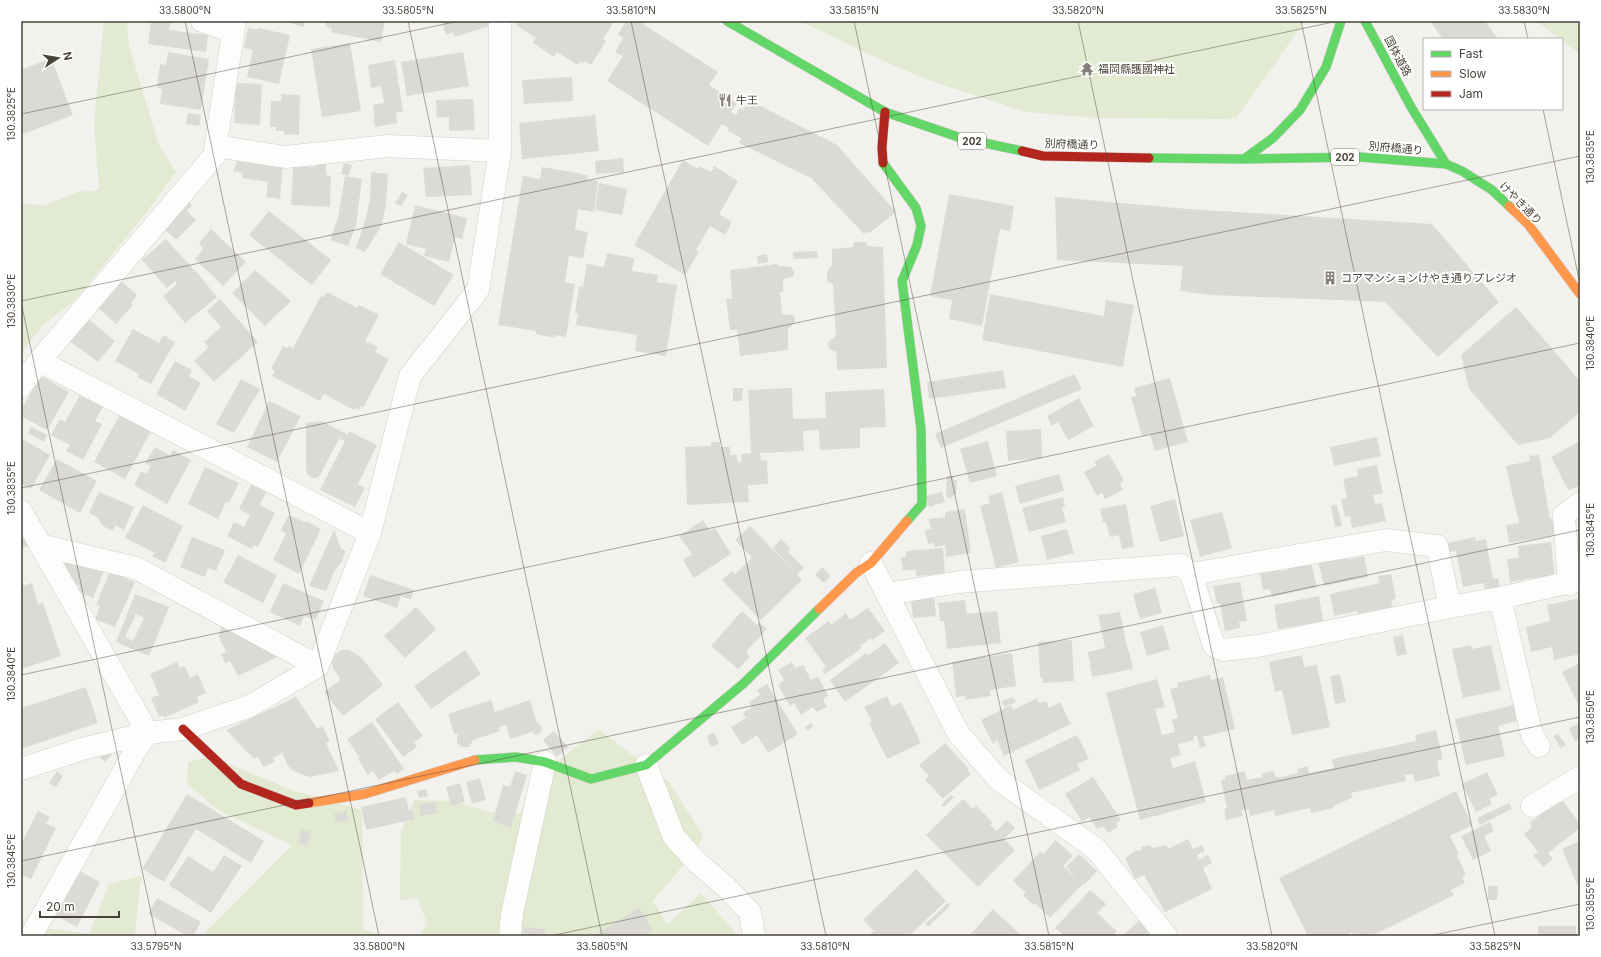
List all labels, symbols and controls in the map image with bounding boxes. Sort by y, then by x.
text: 33.5800°N [159,4,211,16]
text: 33.5805°N [382,4,434,16]
text: 33.5810°N [606,4,656,16]
text: 33.5815°N [829,4,879,16]
text: 33.5820°N [1052,4,1104,16]
text: 33.5825°N [1275,4,1327,16]
text: 33.5830°N [1498,4,1550,16]
street label: 国体道路 [1381,33,1415,79]
north arrow [38,38,78,78]
legend [1423,38,1563,110]
text: Fast [1459,46,1483,61]
text: N [60,50,76,61]
temple icon: 福岡縣護國神社 [1079,61,1095,77]
place label: 福岡縣護國神社 [1098,62,1175,76]
text: Slow [1459,66,1487,81]
text: Jam [1459,86,1483,101]
text: 130.3825°E [5,87,17,141]
restaurant icon: 牛王 [717,92,733,108]
place label: 牛王 [736,93,758,107]
text: 130.3835°E [1584,130,1596,184]
road number: 202 [958,133,986,149]
street label: 別府橋通り [1044,136,1100,152]
street label: 別府橋通り [1368,139,1424,157]
road number: 202 [1331,149,1359,165]
street label: けやき通り [1497,179,1545,227]
building icon: コアマンションけやき通りプレジオ [1322,270,1338,286]
place label: コアマンションけやき通りプレジオ [1341,271,1517,285]
text: 130.3830°E [5,274,17,328]
text: 130.3840°E [1584,316,1596,370]
text: 130.3835°E [5,461,17,515]
text: 130.3845°E [1584,503,1596,557]
text: 130.3840°E [5,647,17,701]
text: 130.3850°E [1584,690,1596,744]
text: 130.3845°E [5,834,17,888]
text: 130.3855°E [1584,877,1596,931]
scale bar [40,893,119,919]
text: 20 m [46,899,75,914]
text: 33.5795°N [131,940,181,952]
text: 33.5800°N [353,940,405,952]
text: 33.5805°N [576,940,628,952]
text: 33.5810°N [800,940,850,952]
text: 33.5815°N [1024,940,1074,952]
text: 33.5820°N [1246,940,1298,952]
text: 33.5825°N [1469,940,1521,952]

